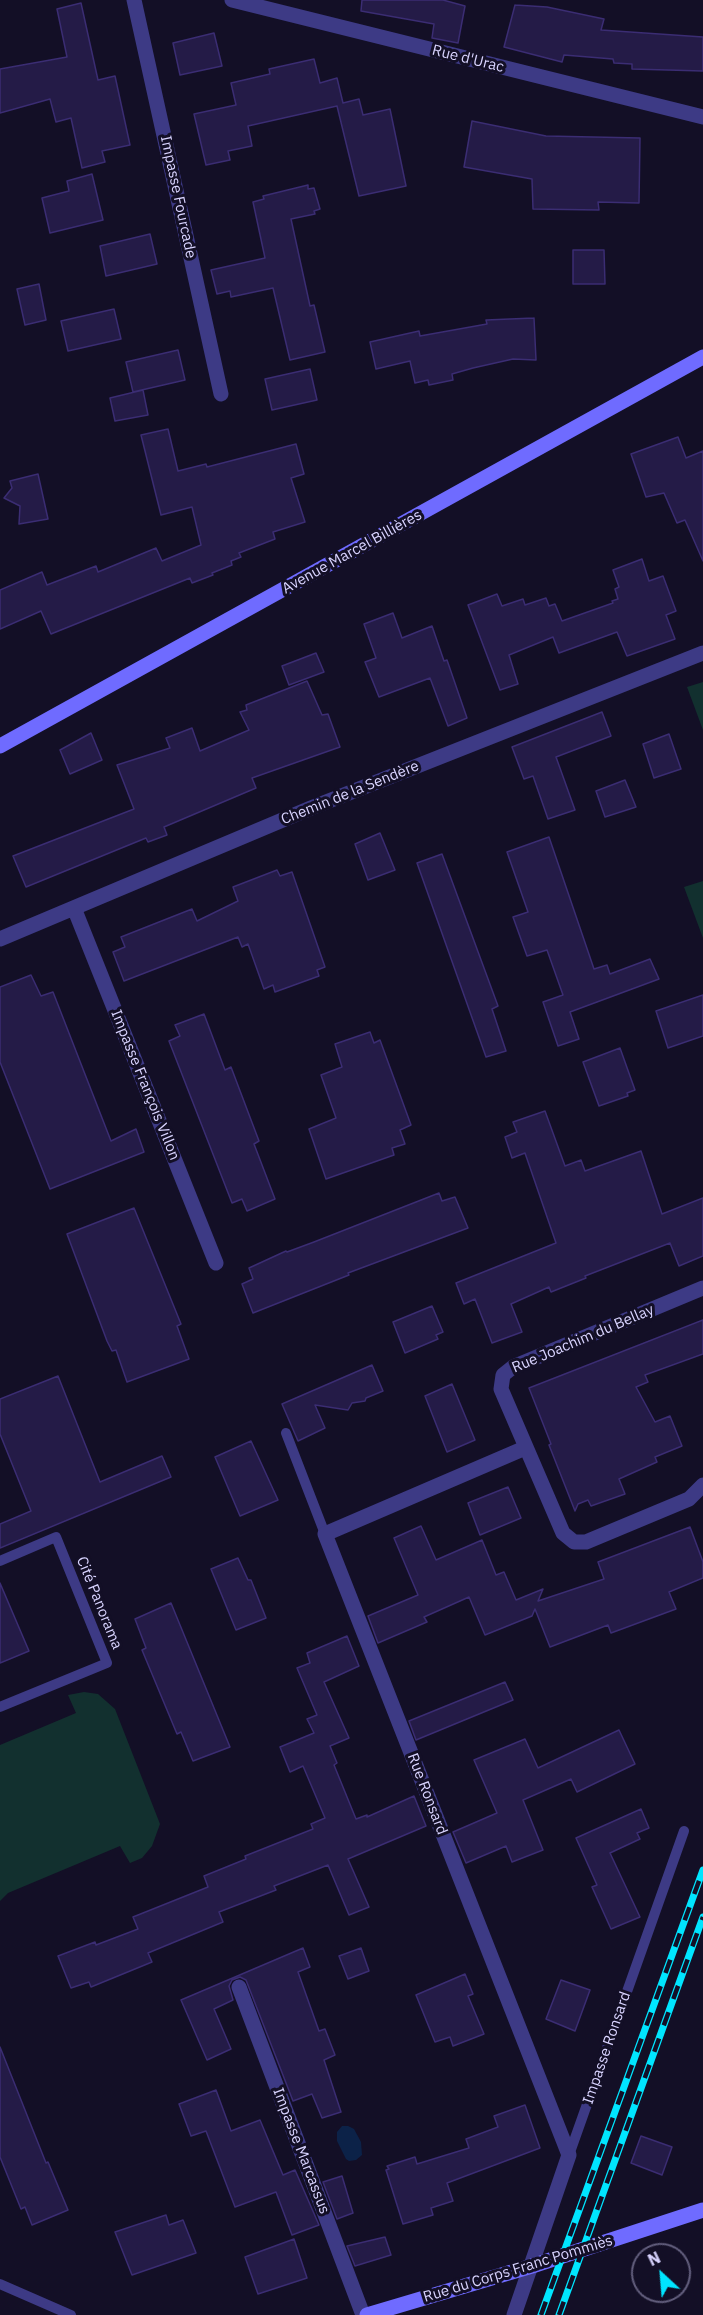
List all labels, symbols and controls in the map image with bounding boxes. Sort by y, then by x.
street label: Rue d'Urac [430,41,506,77]
street label: Impasse Fourcade [156,134,200,260]
street label: Avenue Marcel Billières [279,506,425,598]
street label: Chemin de la Sendère [278,757,422,829]
street label: Impasse François Villon [107,1007,183,1163]
street label: Rue Joachim du Bellay [509,1301,657,1377]
street label: Cité Panorama [72,1554,126,1652]
street label: Rue Ronsard [403,1751,451,1837]
street label: Impasse Ronsard [579,1989,635,2107]
street label: Impasse Marcassus [269,2085,333,2217]
street label: Rue du Corps Franc Pommiès [421,2232,615,2306]
north arrow [631,2243,691,2303]
text: N [644,2247,664,2270]

